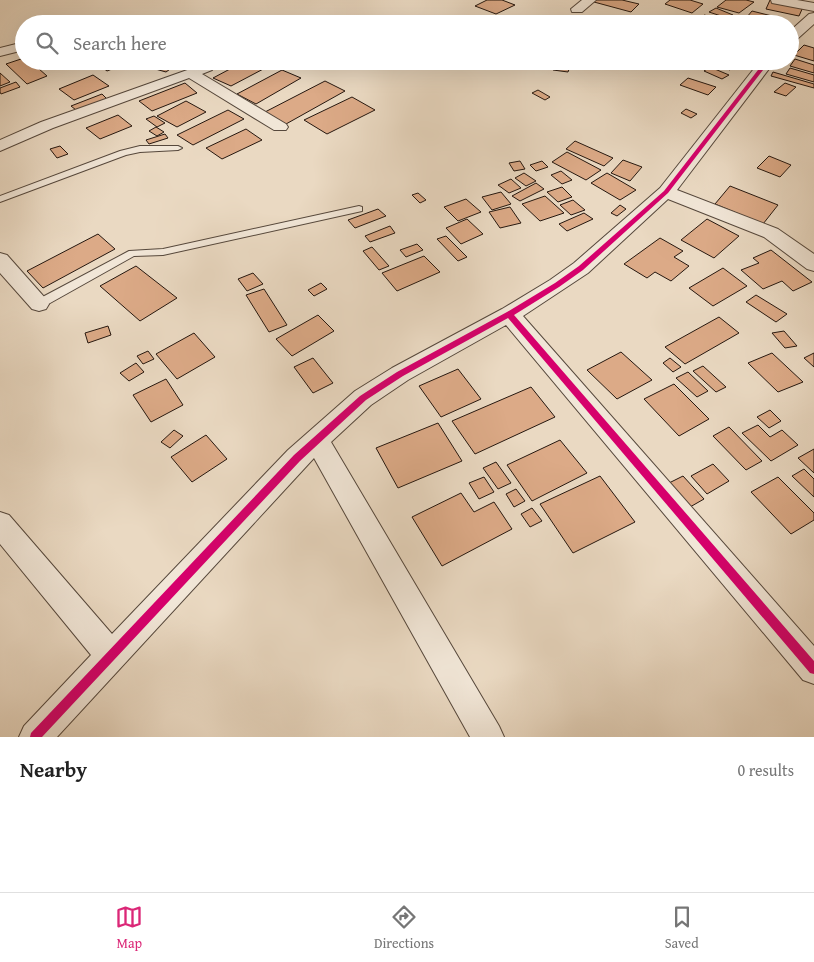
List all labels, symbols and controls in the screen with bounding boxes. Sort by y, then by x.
search box [15,15,799,70]
icon: search [33,29,61,57]
text: Search here [73,29,167,57]
text: Nearby [20,754,87,785]
text: 0 results [737,758,794,782]
tab: Map [115,903,143,953]
tab: Directions [374,903,434,953]
tab: Saved [665,903,699,953]

